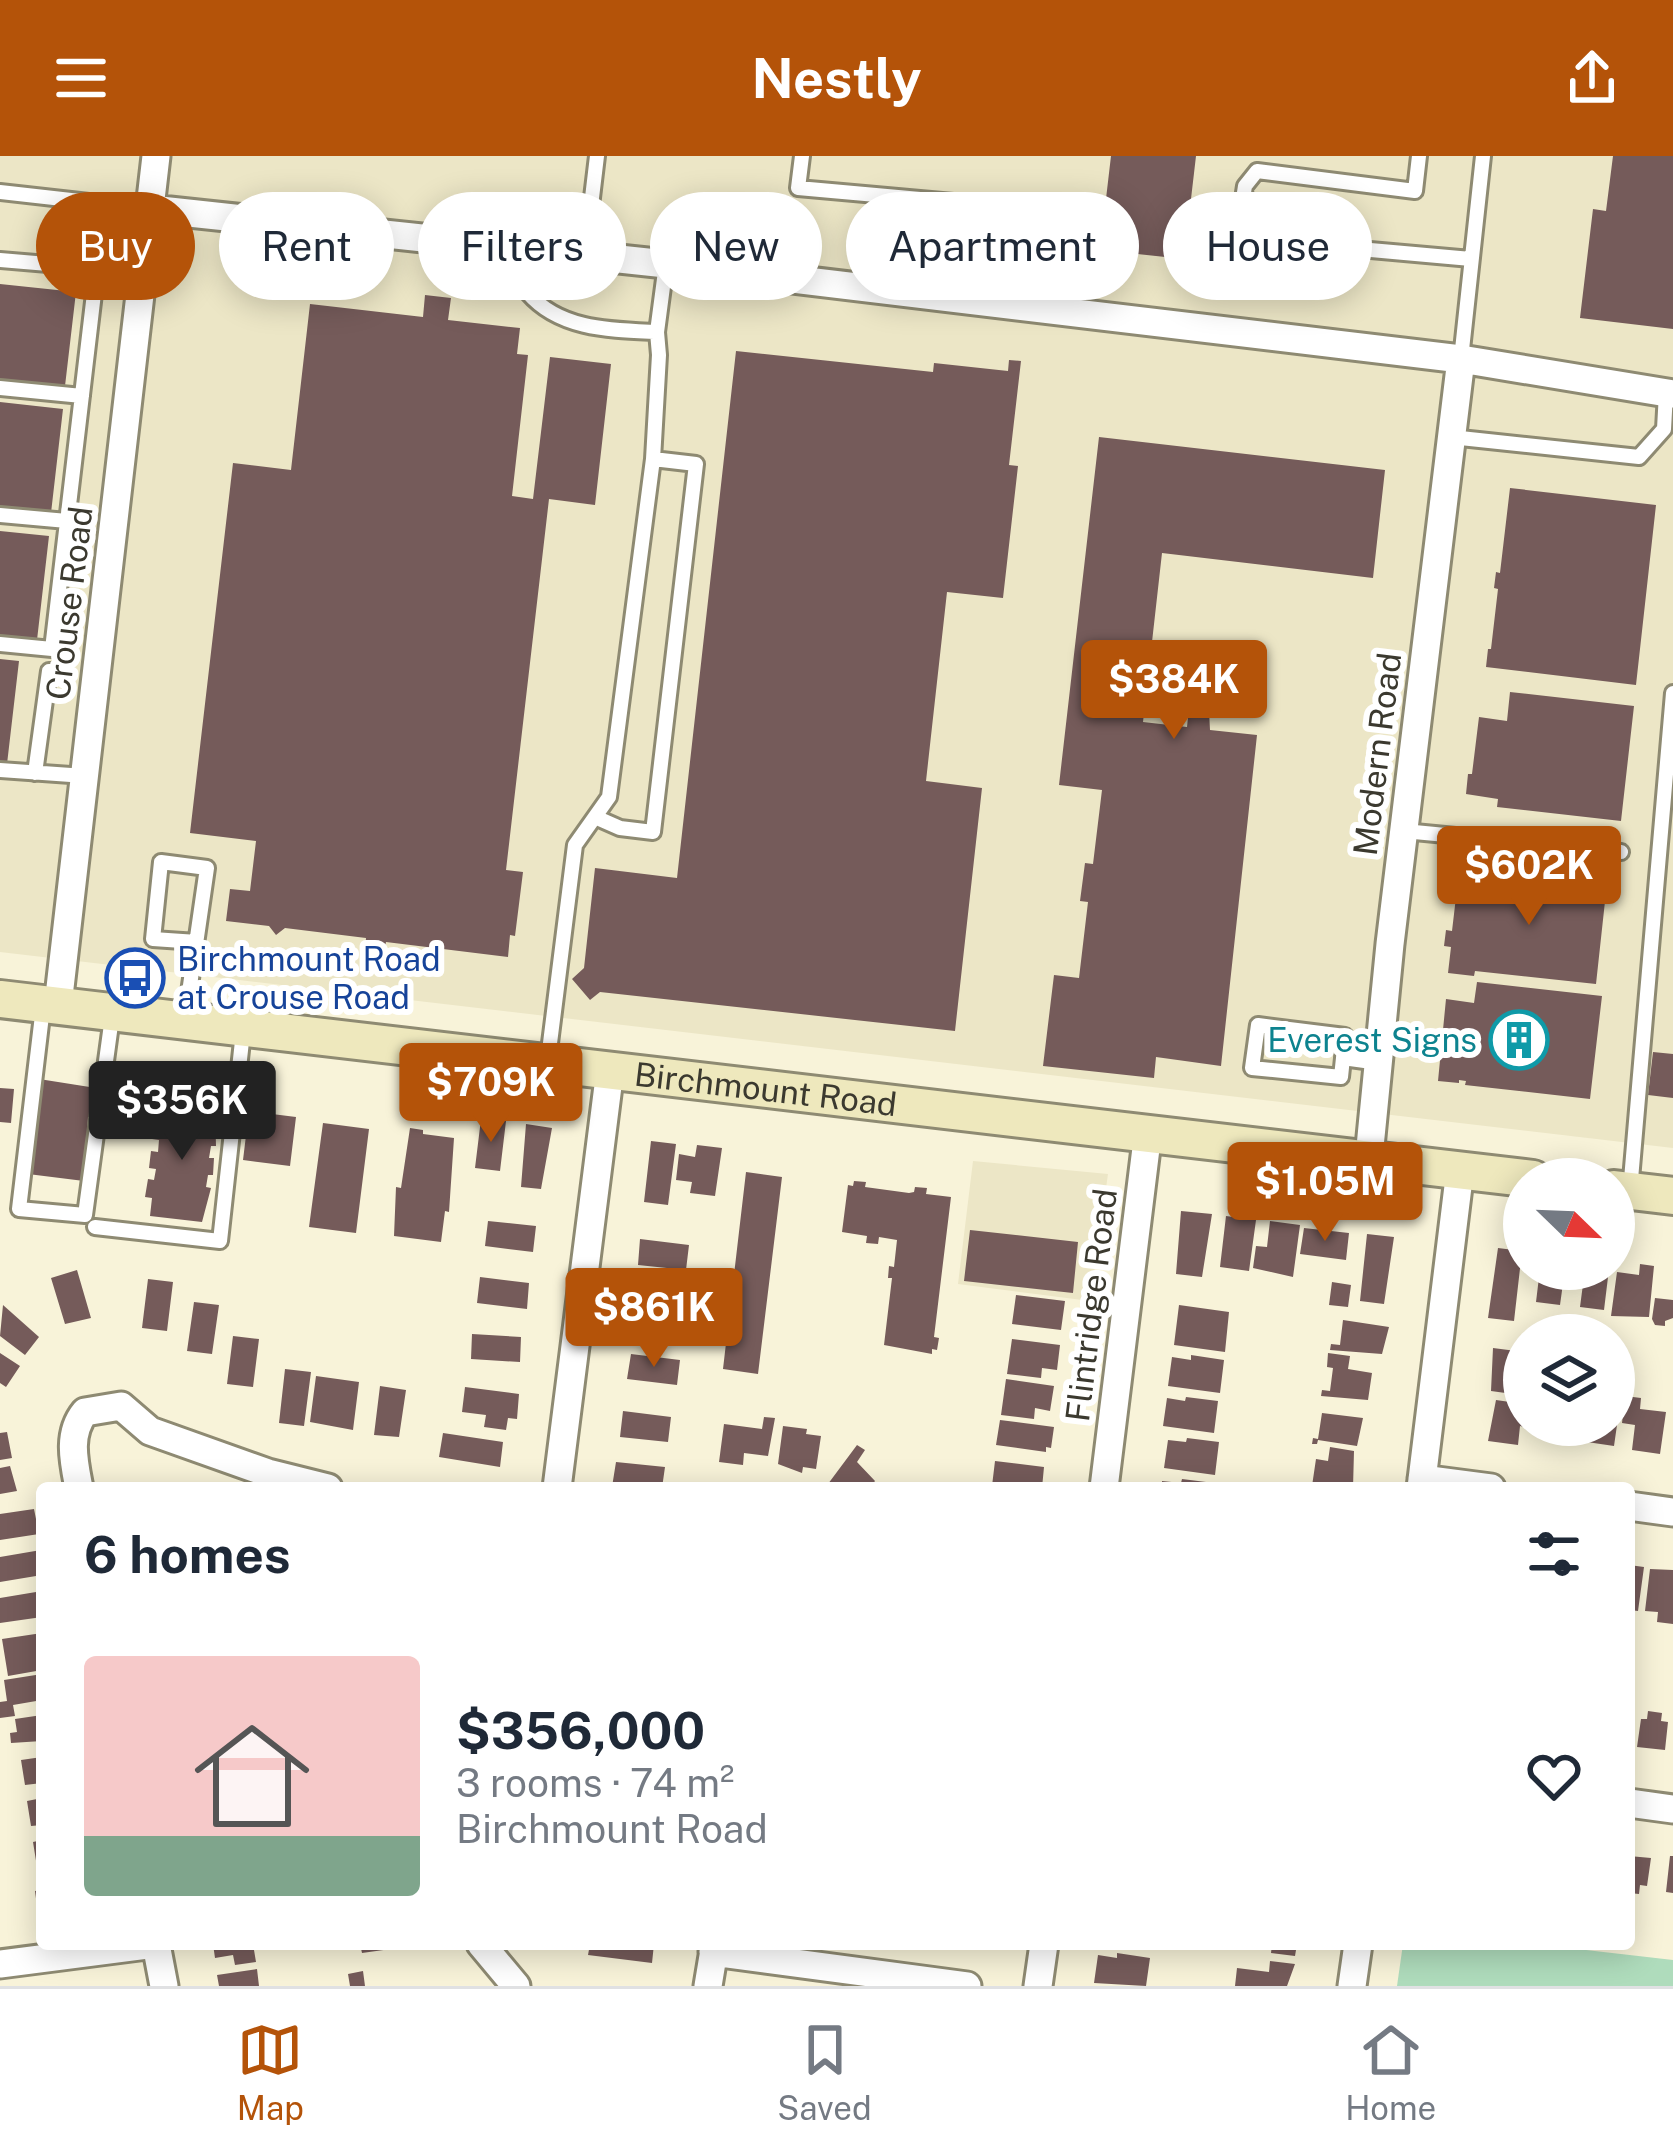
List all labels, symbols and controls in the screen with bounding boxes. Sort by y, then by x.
icon: menu [48,45,114,111]
icon: share [1559,45,1625,111]
text: Nestly [751,47,922,110]
chip: Buy [36,192,195,300]
chip: Rent [219,192,394,300]
chip: Filters [418,192,626,300]
chip: New [650,192,822,300]
chip: Apartment [846,192,1139,300]
chip: House [1163,192,1372,300]
street label: Crouse Road [38,504,100,702]
pin: $384K [1090,640,1258,742]
street label: Modern Road [1346,650,1408,858]
text: $384K [1108,656,1240,702]
pin: $602K [1445,826,1613,928]
text: $602K [1464,842,1594,888]
place label: Birchmount Road at Crouse Road [177,940,441,1016]
bus stop icon: Birchmount Road at Crouse Road [104,947,166,1009]
building icon: Everest Signs [1488,1009,1550,1071]
place label: Everest Signs [1267,1021,1477,1059]
pin: $709K [407,1043,575,1145]
street label: Birchmount Road [632,1055,899,1123]
text: $709K [426,1059,556,1105]
pin: $356K [98,1061,266,1163]
text: $356K [116,1077,248,1123]
pin: $1.05M [1227,1142,1423,1244]
text: $1.05M [1255,1158,1396,1204]
north arrow [1503,1158,1635,1290]
map controls [1503,1158,1635,1446]
street label: Flintridge Road [1058,1186,1124,1424]
pin: $861K [570,1268,738,1370]
text: $861K [592,1284,716,1330]
button: layers [1503,1314,1635,1446]
icon: filters [1521,1521,1587,1587]
text: 6 homes [84,1525,291,1584]
text: $356,000 [456,1701,705,1760]
icon: home [180,1704,324,1848]
icon: heart [1521,1743,1587,1809]
text: 3 rooms · 74 m² [456,1760,734,1806]
text: Birchmount Road [456,1806,768,1852]
tab: Map [237,2017,304,2127]
tab: Saved [777,2017,872,2127]
tab: Home [1345,2017,1436,2127]

